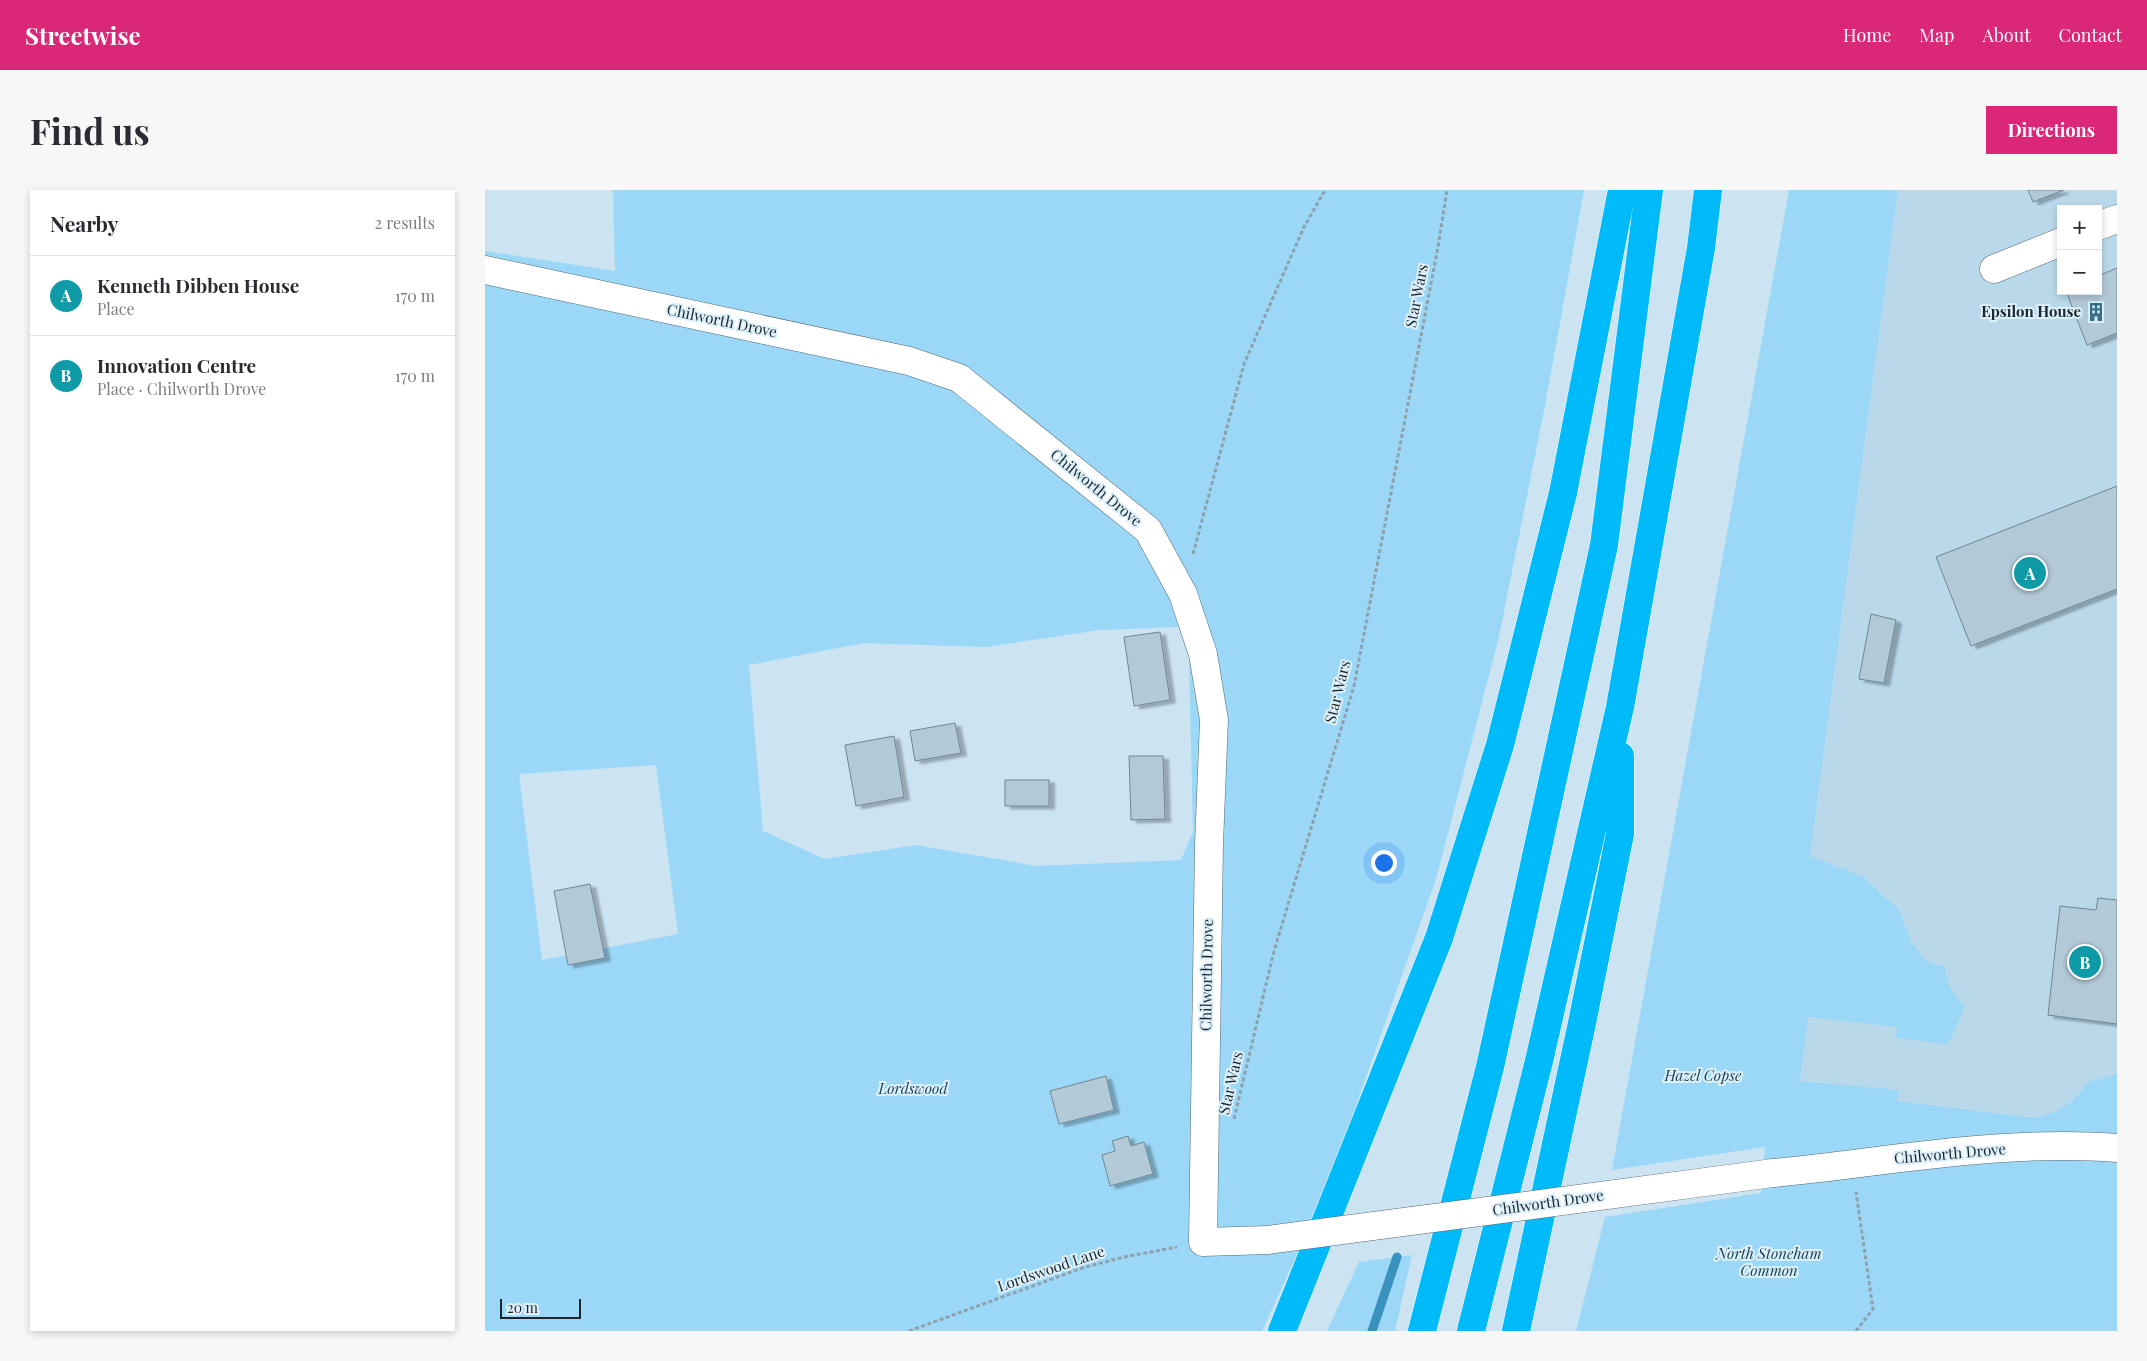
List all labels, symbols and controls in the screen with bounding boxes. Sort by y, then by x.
text: Streetwise [25,19,141,51]
text: Home [1843,23,1891,47]
text: Map [1919,23,1954,47]
text: About [1982,23,2031,47]
text: Contact [2059,23,2122,47]
button: Directions [1986,106,2117,154]
text: Find us [30,107,150,154]
map controls [2057,205,2102,295]
button: + [2057,205,2102,250]
text: Nearby [50,209,119,237]
text: 2 results [375,212,435,233]
button: − [2057,250,2102,295]
street label: Star Wars [1400,262,1432,329]
text: Kenneth Dibben House [97,272,299,298]
text: A [61,285,71,306]
text: 170 m [395,285,435,306]
text: Place [97,298,135,319]
street label: Chilworth Drove [665,299,779,341]
place label: Epsilon House [1981,301,2081,321]
building icon: Epsilon House [2085,301,2107,323]
text: Innovation Centre [97,352,256,378]
text: B [61,365,71,386]
text: 170 m [395,365,435,386]
text: Place · Chilworth Drove [97,378,266,399]
street label: Chilworth Drove [1047,444,1146,530]
pin: A [2014,554,2046,592]
street label: Star Wars [1320,658,1354,725]
your location [1371,850,1397,876]
street label: Chilworth Drove [1195,919,1217,1031]
pin: B [2069,943,2101,981]
street label: Star Wars [1213,1049,1247,1116]
park label: Hazel Copse [1663,1065,1742,1085]
park label: Lordswood [877,1078,948,1098]
street label: Chilworth Drove [1893,1138,2007,1168]
street label: Chilworth Drove [1491,1184,1605,1220]
street label: Lordswood Lane [994,1240,1107,1296]
park label: North Stoneham Common [1714,1243,1822,1280]
scale bar [500,1296,581,1319]
text: 20 m [507,1298,538,1317]

